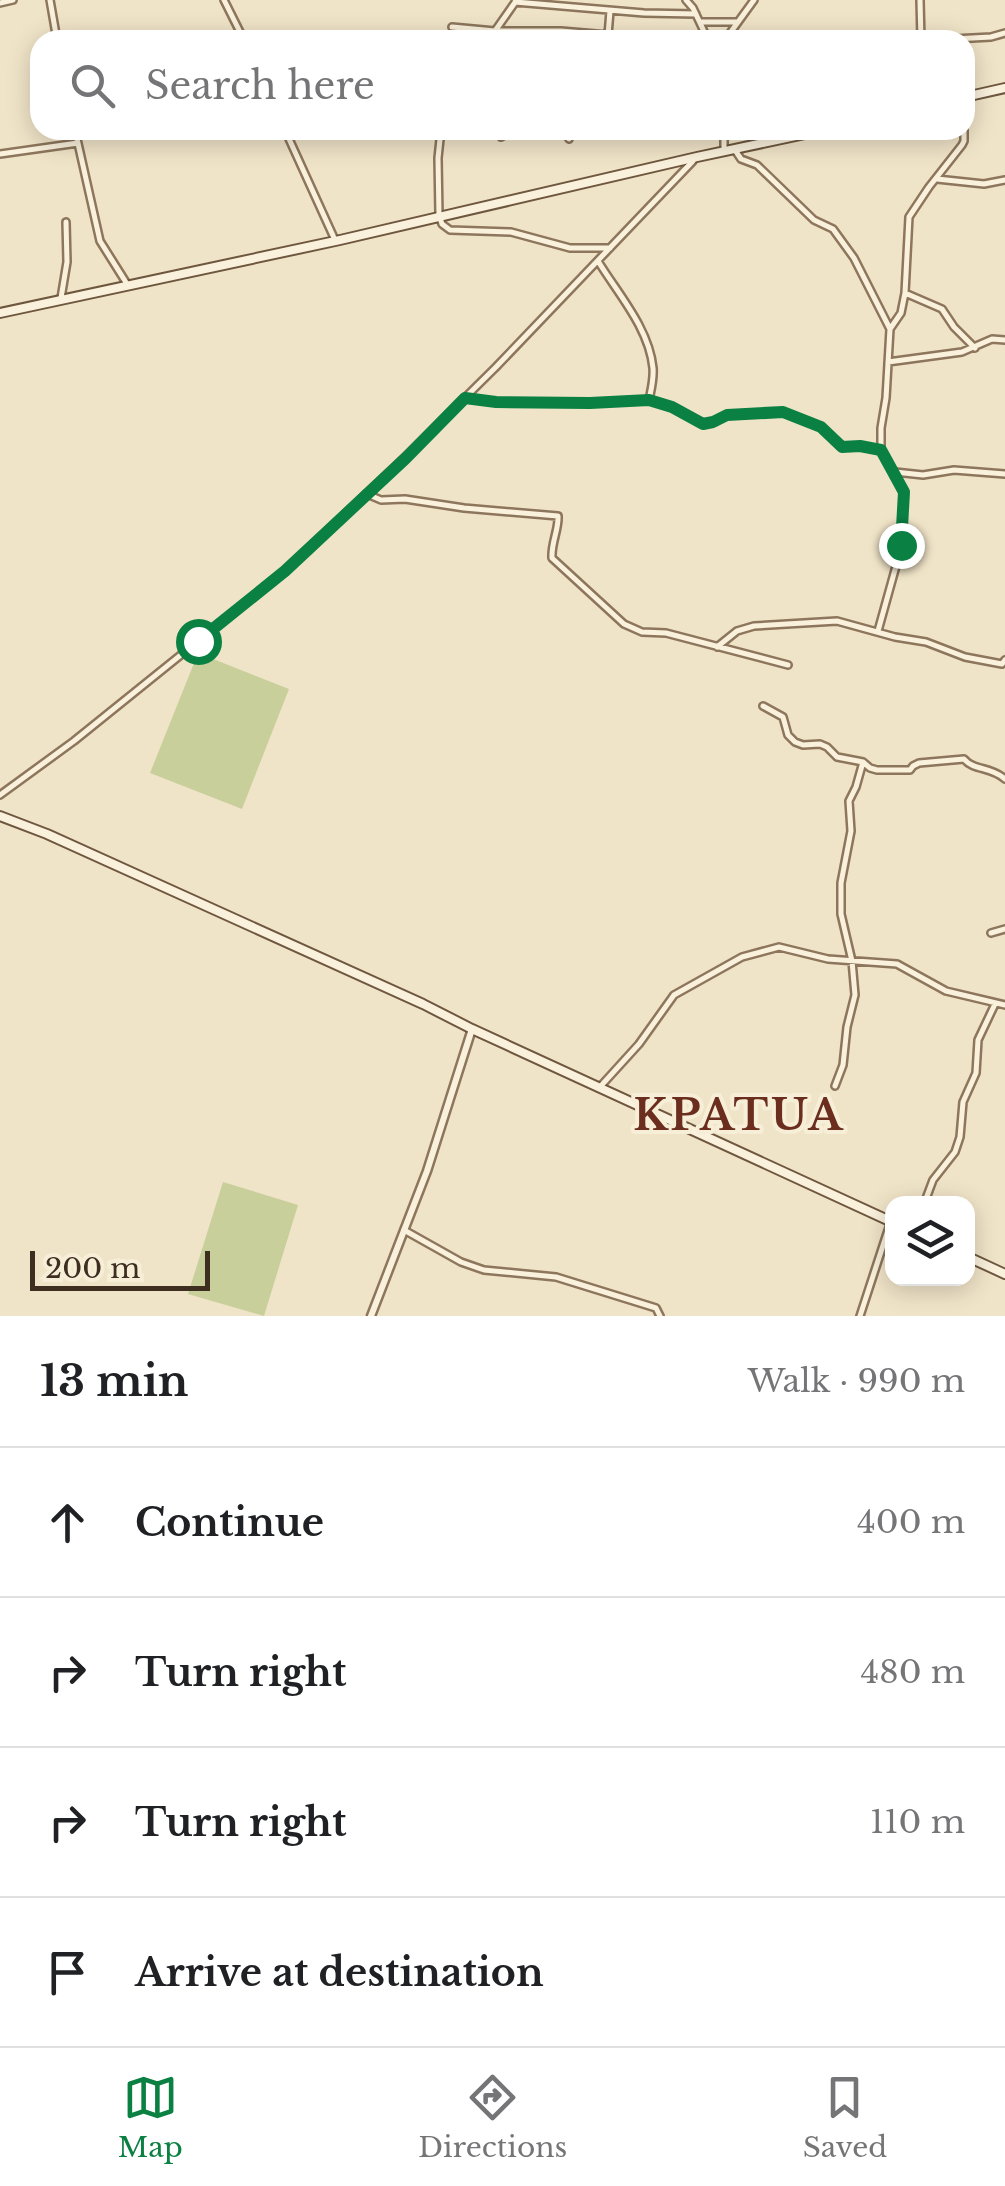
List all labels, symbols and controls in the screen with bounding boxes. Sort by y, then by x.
search box [30,30,975,140]
icon: search [65,58,120,113]
text: Search here [145,62,375,109]
route end [879,523,925,569]
route start [176,619,222,665]
district label: KPATUA [633,1089,845,1141]
map controls [885,1196,975,1286]
button: layers [885,1196,975,1286]
scale bar [30,1246,210,1290]
text: 200 m [45,1251,140,1286]
text: 13 min [40,1355,188,1407]
text: Walk · 990 m [748,1361,965,1401]
icon: ahead [40,1495,95,1550]
text: Continue [135,1499,324,1546]
text: 400 m [857,1502,965,1542]
icon: right [40,1645,95,1700]
text: Turn right [135,1649,346,1696]
text: 480 m [861,1652,965,1692]
icon: right [40,1795,95,1850]
text: Turn right [135,1799,346,1846]
text: 110 m [870,1802,965,1842]
icon: arrive [40,1945,95,2000]
text: Arrive at destination [135,1949,544,1996]
tab: Map [118,2070,183,2165]
tab: Directions [418,2070,567,2165]
tab: Saved [803,2070,887,2165]

